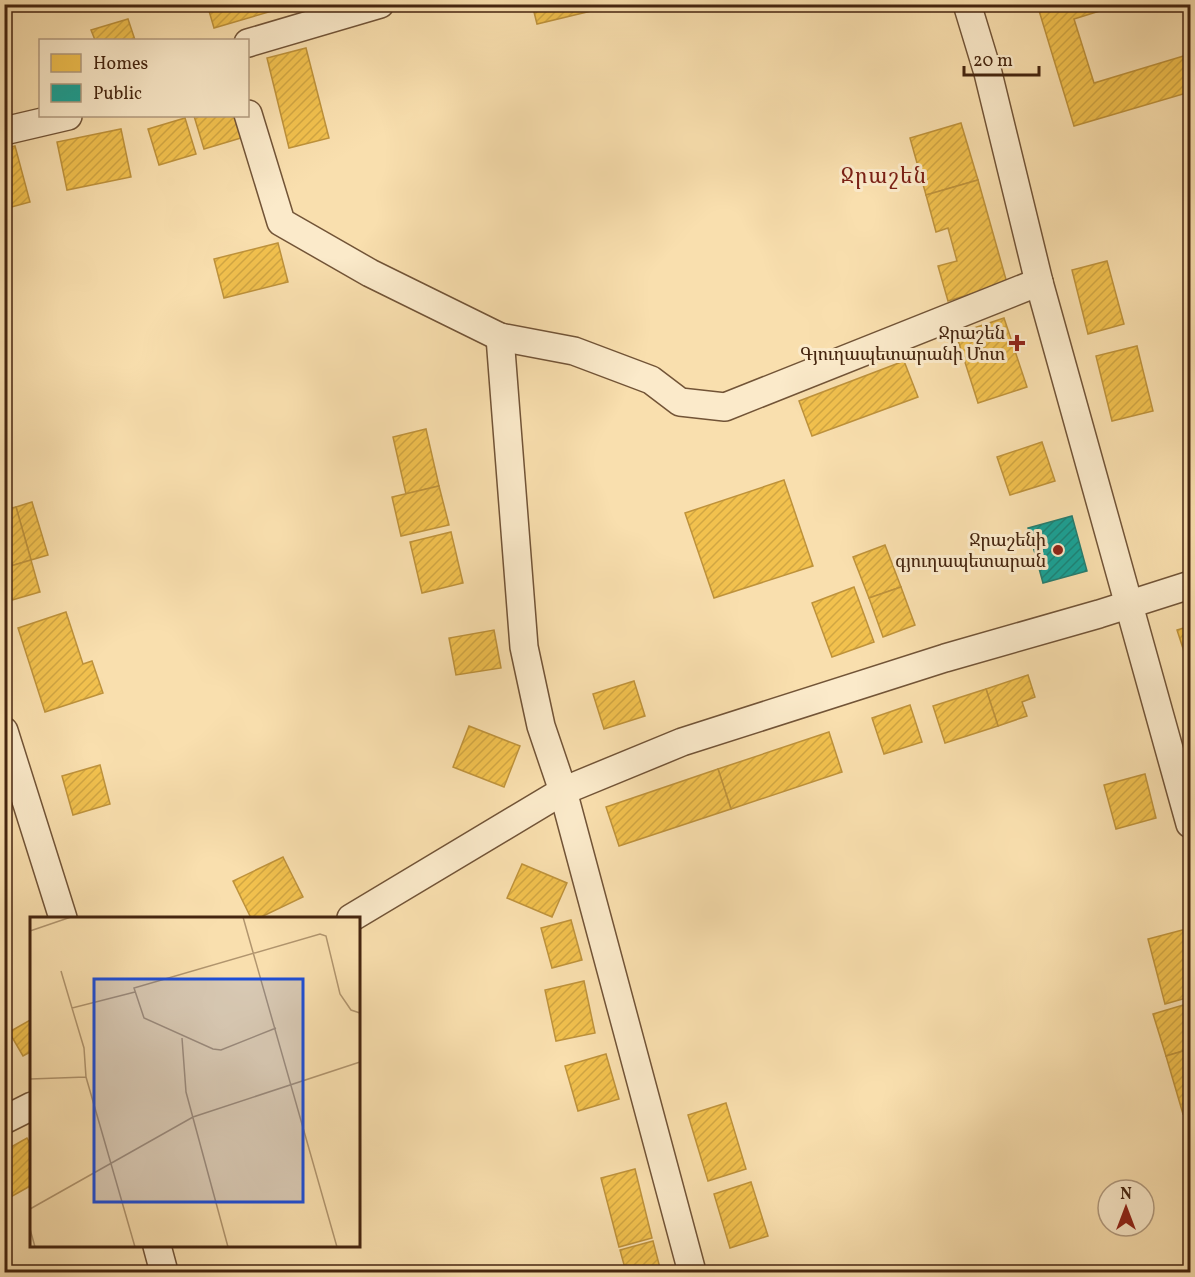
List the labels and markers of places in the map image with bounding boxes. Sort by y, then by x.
place label: Ջրաշեն Գյուղապետարանի Մոտ [800,322,1005,368]
marker: Ջրաշեն Գյուղապետարանի Մոտ [1010,336,1024,350]
place label: Ջրաշենի գյուղապետարան [895,529,1046,575]
marker: Ջրաշենի գյուղապետարան [1051,543,1065,557]

